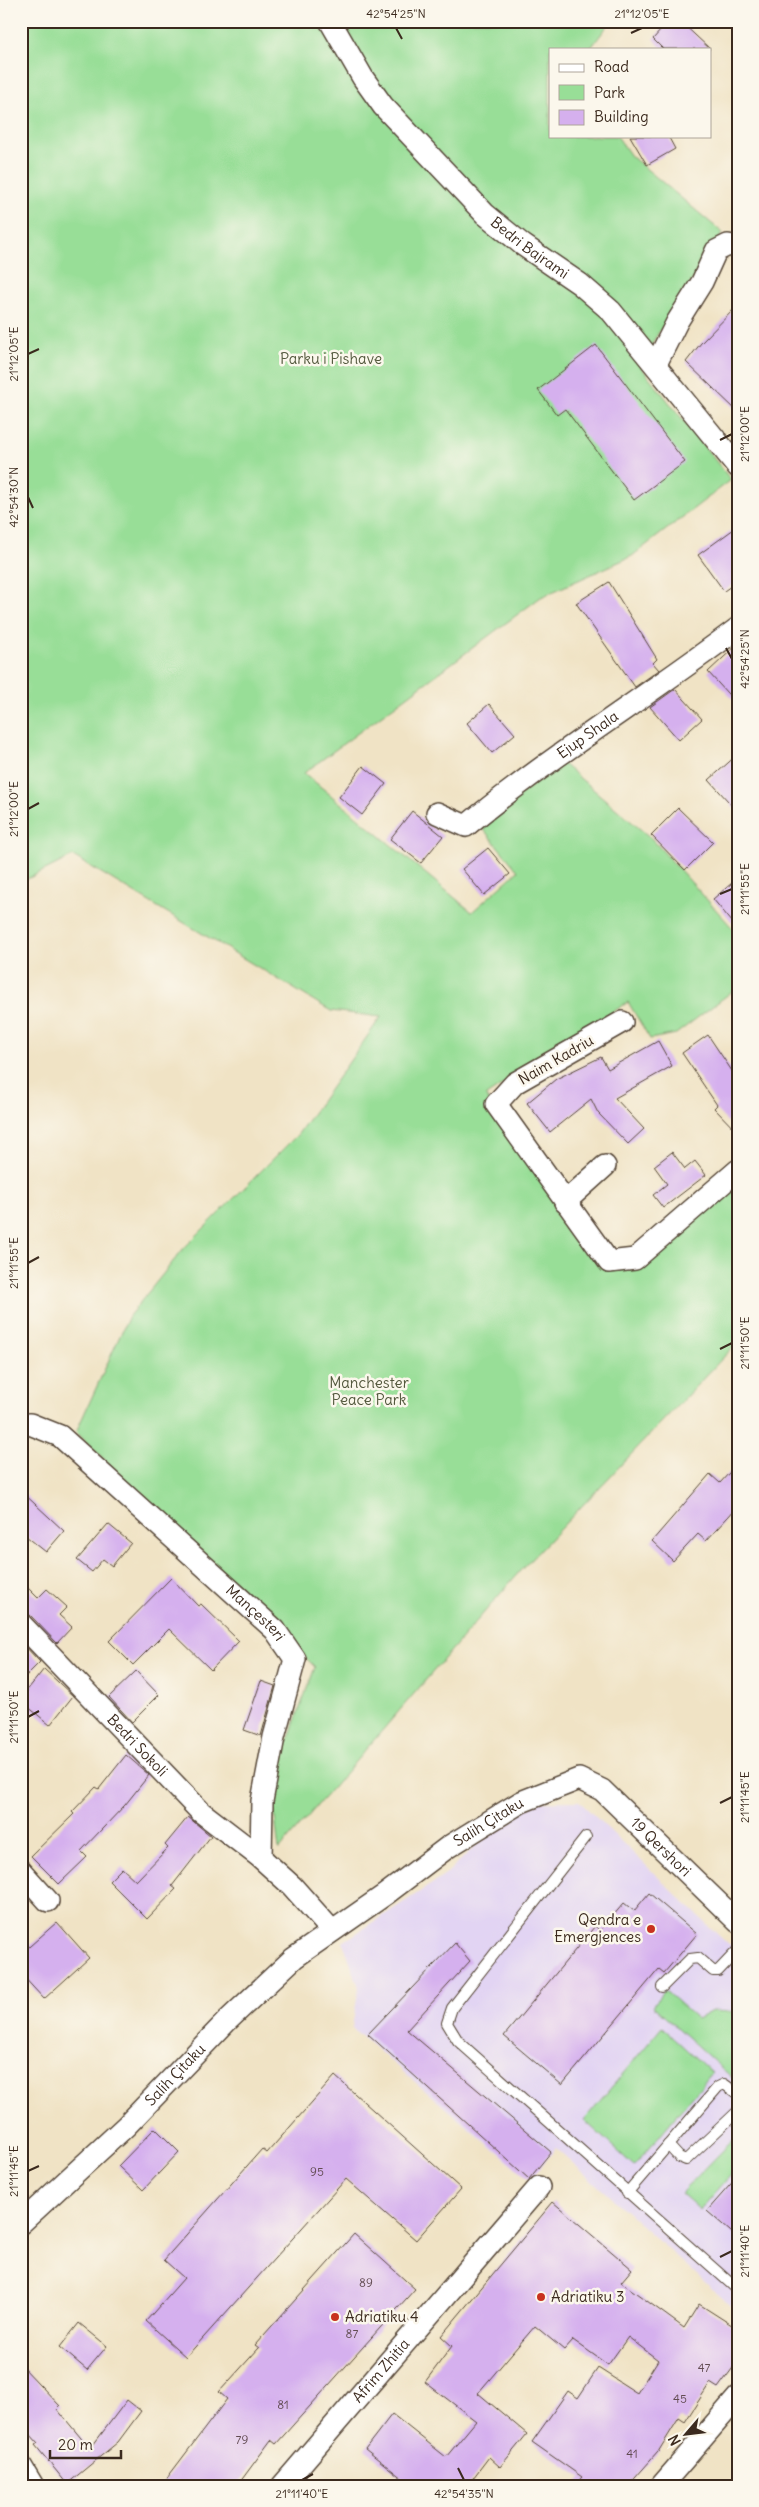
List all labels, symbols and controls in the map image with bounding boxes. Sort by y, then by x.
text: 42°54'25"N [366,6,426,21]
text: 21°12'05"E [615,6,669,21]
legend [549,48,712,138]
text: Road [594,57,629,76]
text: Park [594,83,625,102]
text: Building [594,107,649,126]
street label: Bedri Bajrami [487,212,573,283]
text: 21°12'05"E [6,327,21,381]
park label: Parku i Pishave [280,349,382,368]
text: 21°12'00"E [737,406,752,462]
text: 42°54'30"N [6,467,21,527]
text: 42°54'25"N [737,629,752,689]
street label: Ejup Shala [553,706,622,763]
text: 21°12'00"E [6,781,21,837]
text: 21°11'55"E [737,863,752,915]
street label: Naim Kadriu [515,1030,597,1089]
text: 21°11'55"E [6,1237,21,1289]
text: 21°11'50"E [737,1316,752,1370]
park label: Manchester Peace Park [329,1373,409,1409]
street label: Mançesteri [222,1580,290,1644]
text: 21°11'50"E [6,1690,21,1744]
street label: Bedri Sokoli [103,1710,172,1780]
text: 21°11'45"E [737,1771,752,1823]
street label: Salih Çitaku [450,1793,527,1850]
street label: 19 Qershori [627,1813,695,1880]
place label: Qendra e Emergjences [554,1910,641,1946]
marker: Qendra e Emergjences [645,1923,657,1935]
street label: Salih Çitaku [141,2039,209,2109]
text: 21°11'45"E [6,2145,21,2197]
house number: 95 [310,2164,324,2179]
text: 21°11'40"E [737,2225,752,2277]
house number: 89 [359,2275,373,2290]
place label: Adriatiku 3 [551,2287,624,2306]
marker: Adriatiku 3 [535,2291,547,2303]
place label: Adriatiku 4 [345,2307,419,2326]
marker: Adriatiku 4 [329,2311,341,2323]
house number: 87 [346,2326,359,2341]
street label: Afrim Zhitia [348,2334,414,2406]
house number: 47 [698,2360,710,2375]
house number: 45 [673,2391,687,2406]
house number: 81 [277,2397,289,2412]
north arrow [662,2410,712,2460]
scale bar [50,2427,121,2459]
house number: 79 [236,2432,248,2447]
text: N [664,2432,685,2449]
text: 20 m [58,2435,93,2454]
house number: 41 [626,2446,638,2461]
text: 21°11'40"E [276,2486,328,2501]
text: 42°54'35"N [434,2486,494,2501]

